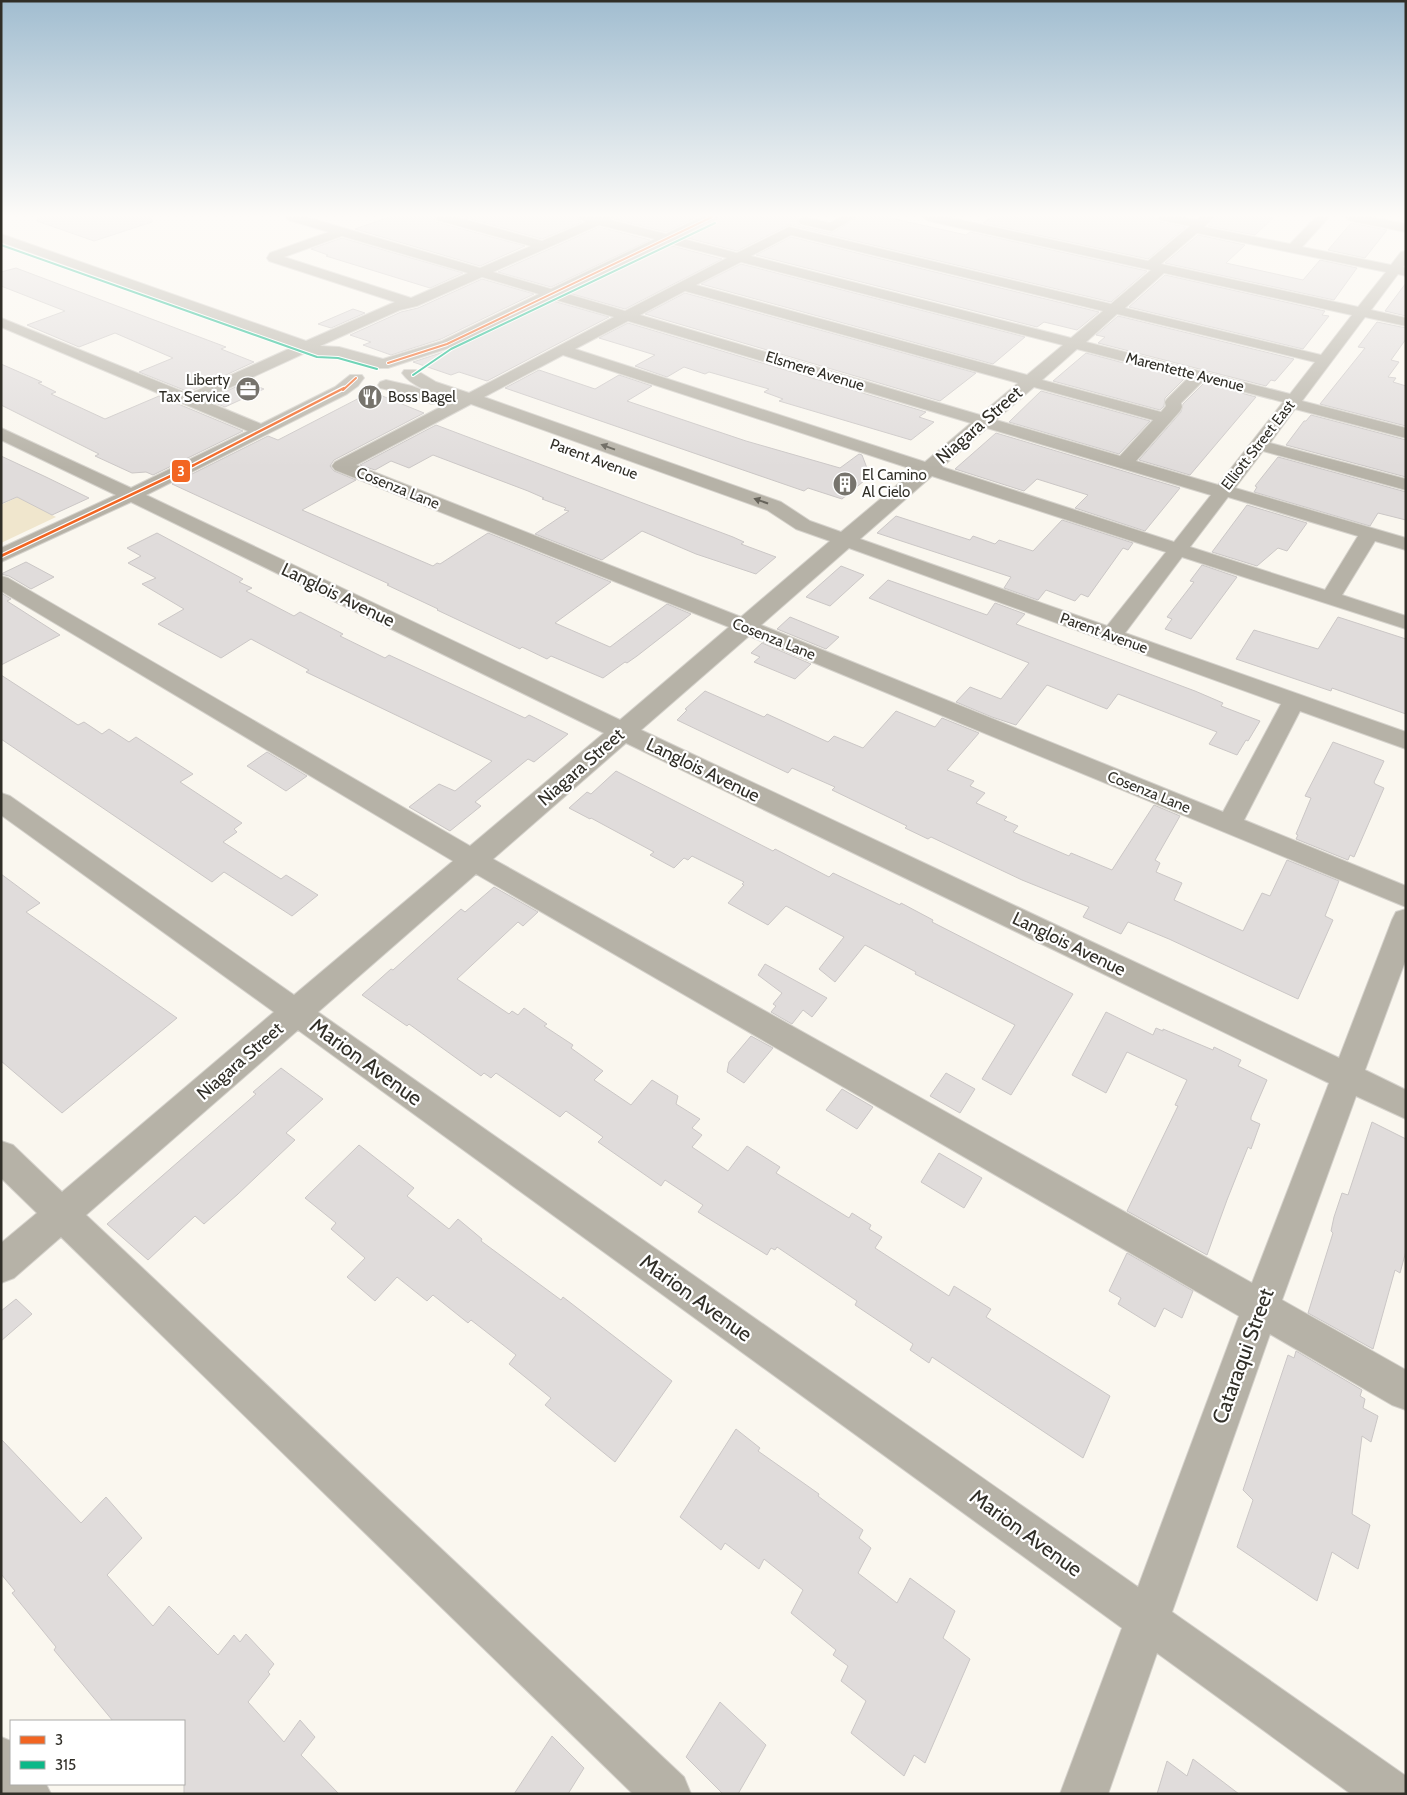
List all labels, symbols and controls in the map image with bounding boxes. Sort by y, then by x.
street label: Elsmere Avenue [764,347,867,395]
street label: Marentette Avenue [1124,349,1246,395]
place label: Liberty Tax Service [159,371,230,406]
office icon: Liberty Tax Service [235,376,261,402]
street label: Niagara Street [931,382,1027,468]
restaurant icon: Boss Bagel [357,384,383,410]
place label: Boss Bagel [388,388,456,406]
street label: Elliott Street East [1217,397,1299,493]
street label: Parent Avenue [548,435,641,483]
one-way arrow [600,443,615,450]
line badge: 3 [171,459,191,483]
text: 3 [177,462,185,480]
street label: Cosenza Lane [354,463,442,513]
place label: El Camino Al Cielo [862,466,927,501]
building icon: El Camino Al Cielo [832,471,858,497]
one-way arrow [753,497,768,505]
street label: Langlois Avenue [278,558,398,632]
street label: Parent Avenue [1058,609,1151,657]
street label: Cosenza Lane [730,614,818,664]
street label: Niagara Street [533,724,629,810]
street label: Langlois Avenue [643,733,763,807]
street label: Cosenza Lane [1105,767,1193,817]
street label: Langlois Avenue [1009,907,1129,981]
street label: Marion Avenue [305,1012,428,1111]
street label: Niagara Street [192,1018,288,1104]
street label: Marion Avenue [635,1248,758,1347]
street label: Cataraqui Street [1206,1285,1279,1427]
street label: Marion Avenue [965,1483,1088,1582]
legend [10,1720,185,1785]
text: 3 [55,1731,63,1749]
text: 315 [55,1756,76,1774]

